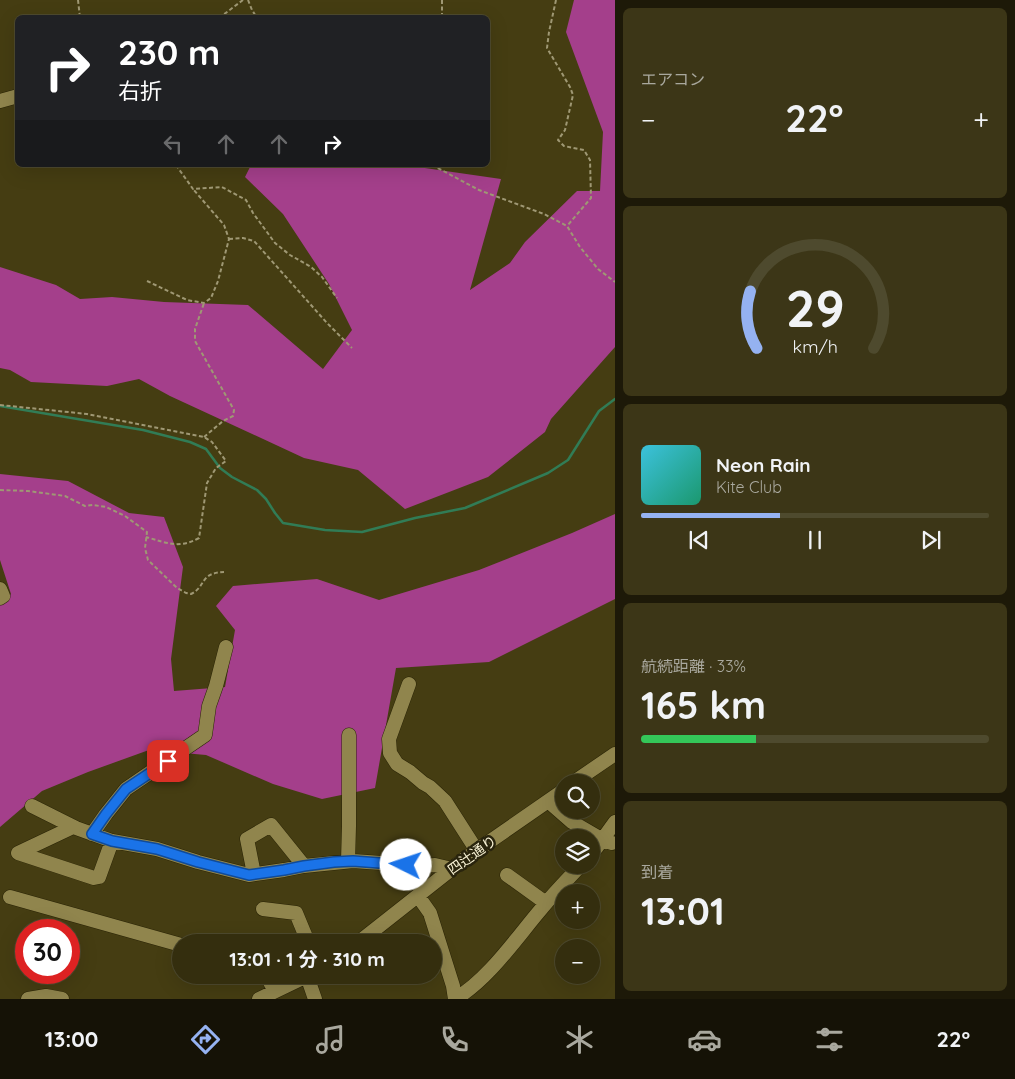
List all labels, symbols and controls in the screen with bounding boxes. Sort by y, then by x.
text: 230 m [118,30,220,74]
icon: right [35,35,100,100]
text: エアコン [641,69,705,89]
text: 右折 [118,77,162,105]
text: 22° [785,94,843,142]
text: − [641,102,656,137]
text: + [973,102,989,137]
icon: left [159,130,187,158]
icon: ahead [212,130,240,158]
icon: ahead [265,130,293,158]
icon: right [318,130,346,158]
text: 29 [785,275,845,340]
text: km/h [792,335,838,357]
text: Neon Rain [716,453,811,477]
text: Kite Club [716,477,782,497]
icon: previous [685,526,713,554]
icon: pause [801,526,829,554]
icon: next [917,526,945,554]
text: 航続距離 · 33% [641,656,746,676]
text: 165 km [641,681,766,729]
pin [147,740,189,782]
icon: arrive [154,747,182,775]
map controls [555,774,600,984]
button: search [555,774,600,819]
button: layers [555,829,600,874]
street label: 四辻通り [444,832,500,878]
position arrow [379,838,431,890]
text: 到着 [641,862,673,882]
button: + [555,884,600,929]
text: 13:01 [641,887,725,935]
speed limit sign: 30 [15,919,80,984]
button: − [555,939,600,984]
text: 13:01 · 1 分 · 310 m [229,947,385,971]
icon: directions [188,1022,223,1057]
icon: music [313,1022,348,1057]
icon: phone [437,1022,472,1057]
icon: climate [562,1022,597,1057]
icon: car [687,1022,722,1057]
icon: filters [812,1022,847,1057]
text: 13:00 [45,1025,98,1053]
text: 22° [936,1025,970,1053]

